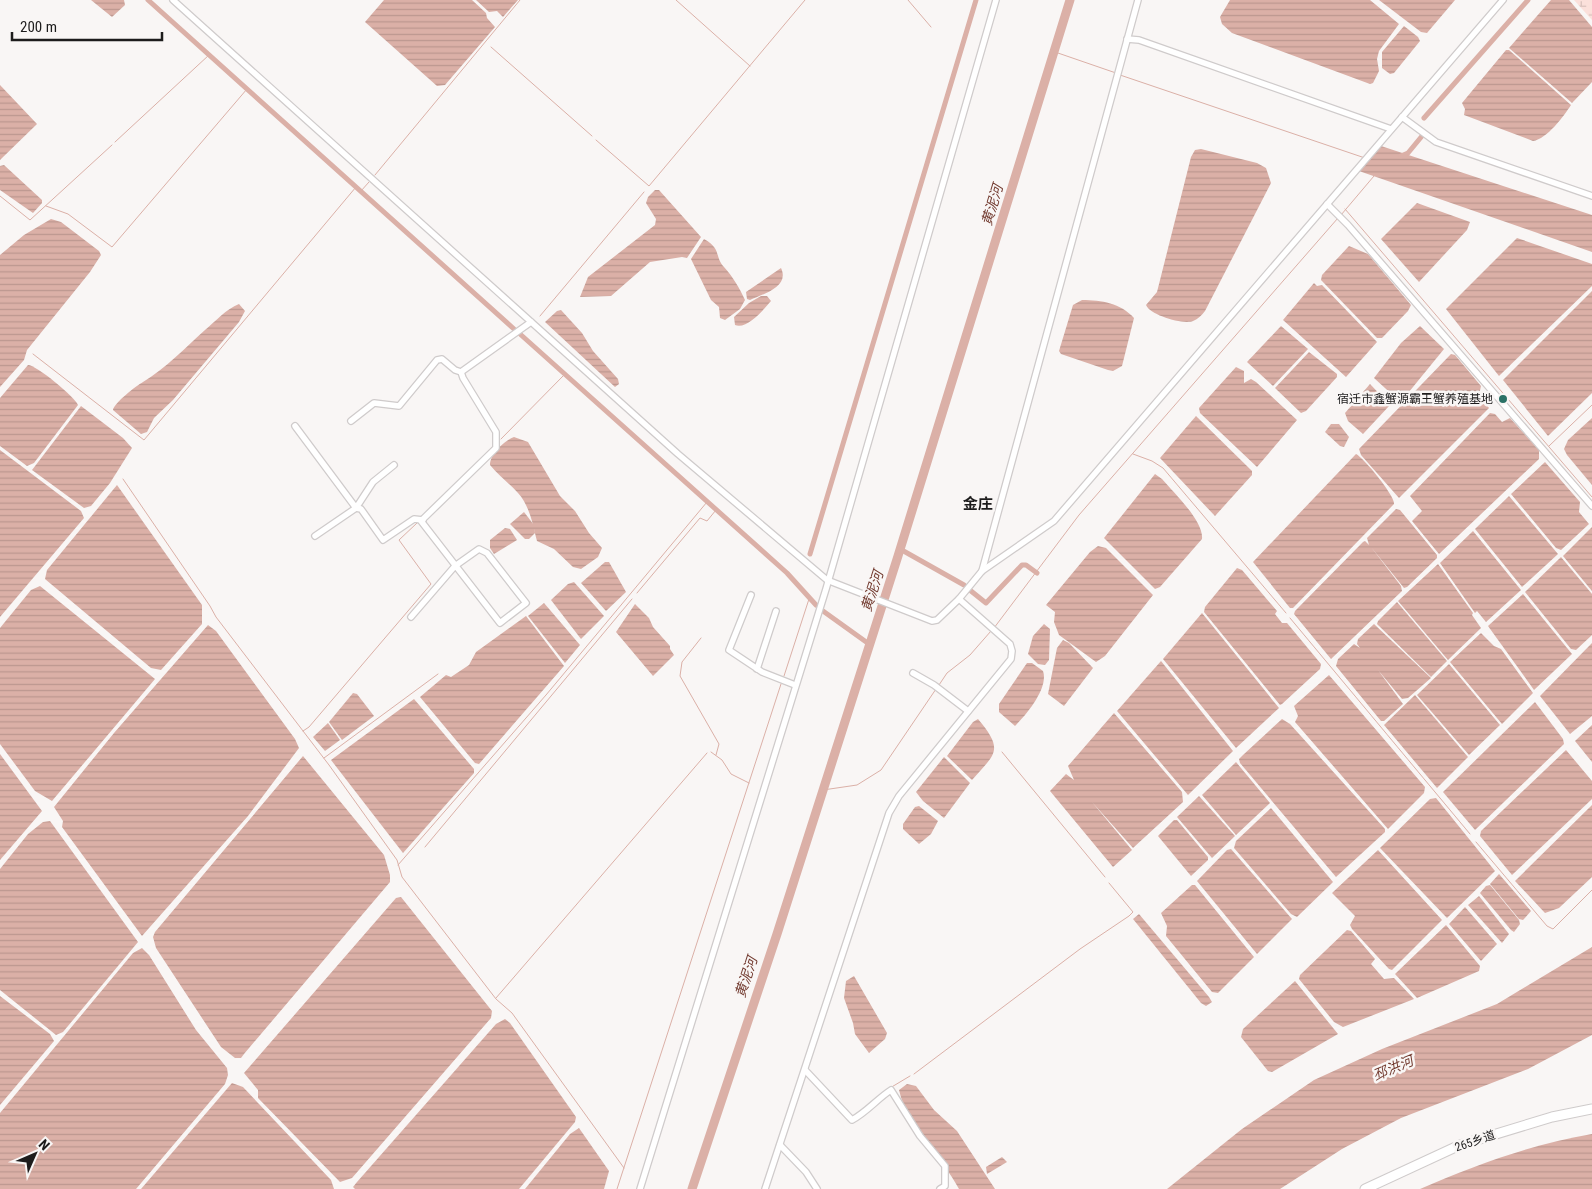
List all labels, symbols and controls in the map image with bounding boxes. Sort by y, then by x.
scale bar [12,10,162,42]
text: 200 m [20,18,57,36]
water label: 黄泥河 [978,180,1007,227]
place label: 宿迁市鑫蟹源霸王蟹养殖基地 [1337,392,1493,406]
marker: 宿迁市鑫蟹源霸王蟹养殖基地 [1497,393,1509,405]
district label: 金庄 [963,495,993,513]
water label: 黄泥河 [858,566,887,613]
water label: 黄泥河 [732,952,761,999]
water label: 邳洪河 [1371,1051,1418,1084]
street label: 265乡道 [1453,1128,1497,1154]
north arrow [10,1129,60,1179]
text: N [36,1136,53,1153]

